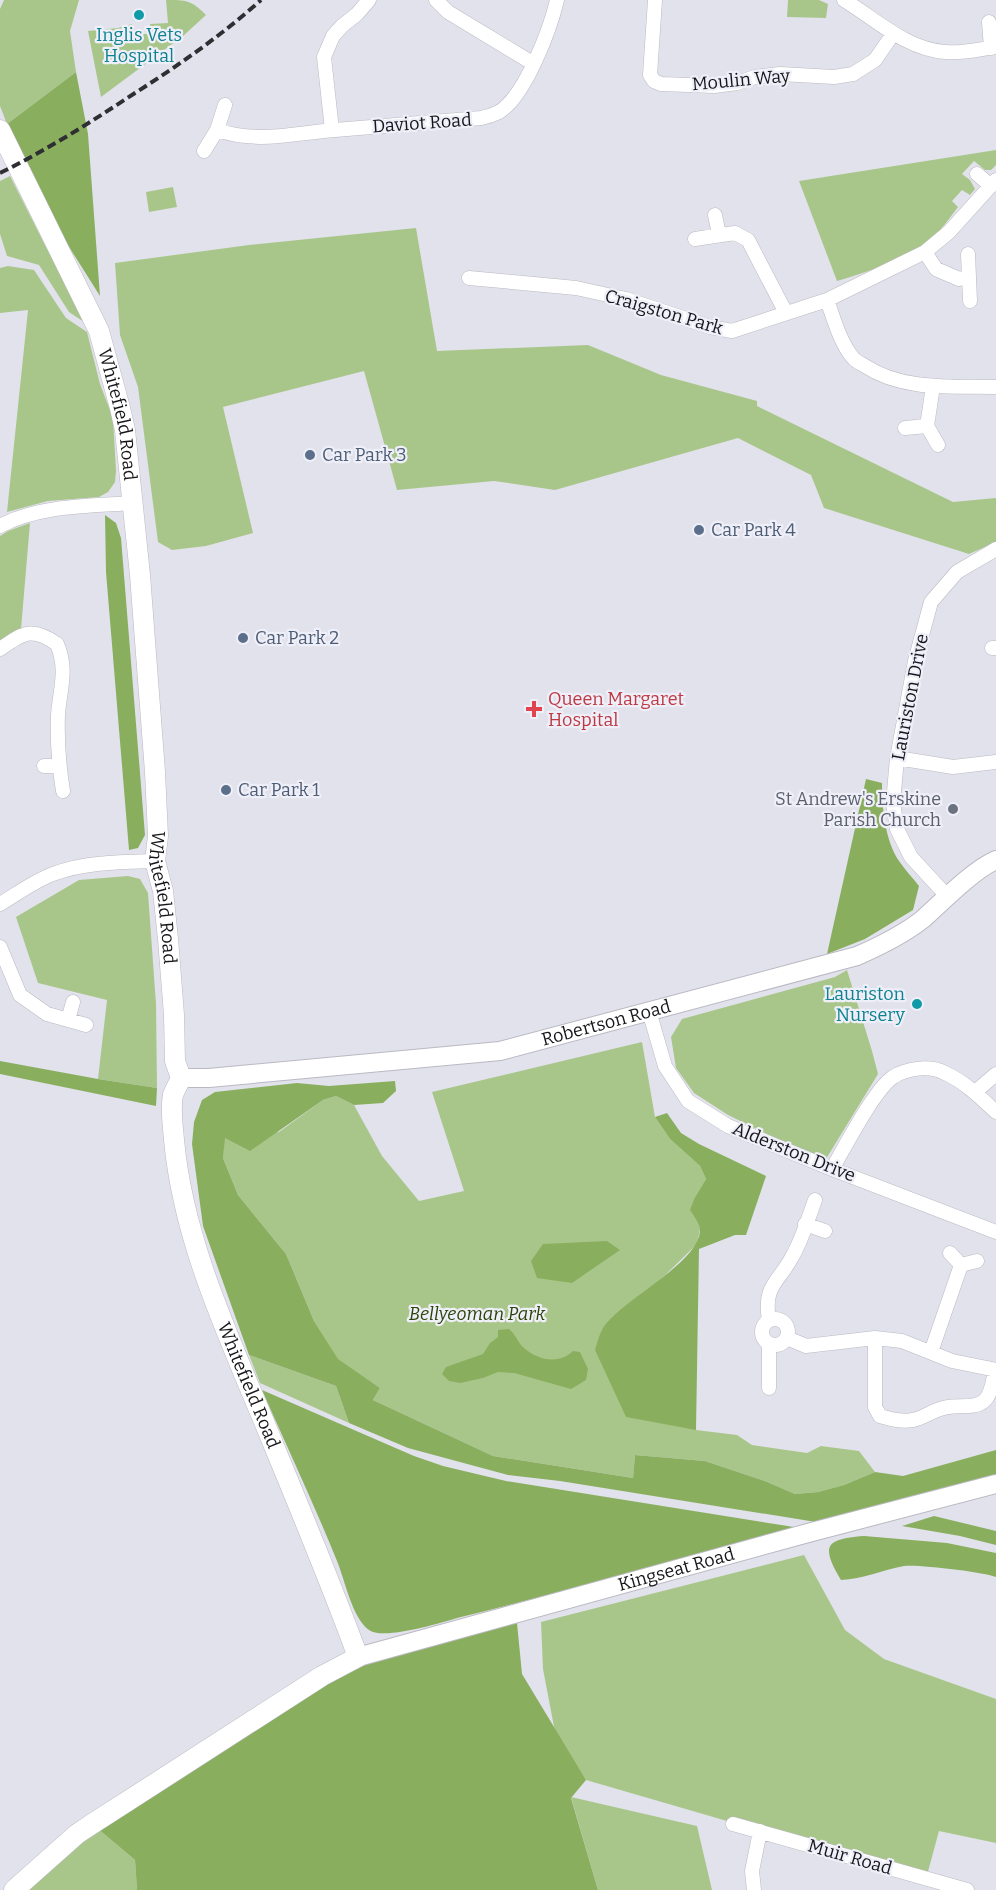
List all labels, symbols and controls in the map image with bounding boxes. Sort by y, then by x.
marker: Inglis Vets Hospital [132,8,146,22]
place label: Inglis Vets Hospital [96,24,182,67]
street label: Moulin Way [691,65,792,95]
street label: Daviot Road [372,109,473,137]
street label: Craigston Park [602,285,726,340]
street label: Whitefield Road [93,346,141,482]
place label: Car Park 3 [322,444,406,466]
marker: Car Park 3 [303,448,317,462]
place label: Car Park 4 [711,519,796,541]
marker: Car Park 4 [692,523,706,537]
place label: Car Park 2 [255,627,339,649]
marker: Car Park 2 [236,631,250,645]
street label: Lauriston Drive [887,632,933,762]
place label: Queen Margaret Hospital [548,688,684,731]
marker: Queen Margaret Hospital [525,700,543,718]
place label: Car Park 1 [238,779,320,801]
marker: Car Park 1 [219,783,233,797]
place label: St Andrew's Erskine Parish Church [775,788,941,831]
marker: St Andrew's Erskine Parish Church [946,802,960,816]
street label: Whitefield Road [144,830,181,965]
place label: Lauriston Nursery [825,983,906,1026]
street label: Robertson Road [539,995,673,1050]
marker: Lauriston Nursery [910,997,924,1011]
street label: Alderston Drive [729,1117,859,1187]
park label: Bellyeoman Park [409,1303,545,1325]
street label: Whitefield Road [213,1319,285,1452]
street label: Kingseat Road [615,1543,737,1596]
street label: Muir Road [805,1835,895,1880]

